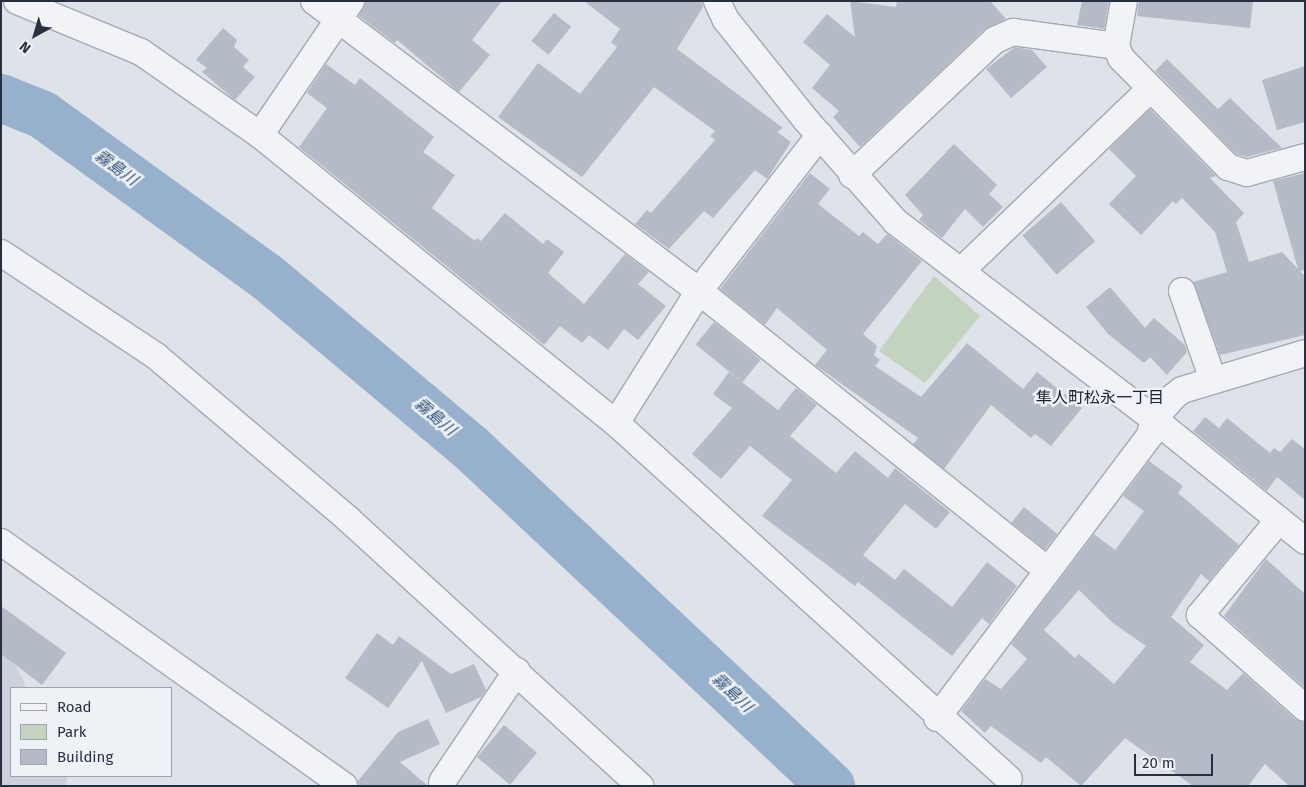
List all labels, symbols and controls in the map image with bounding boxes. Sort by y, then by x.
north arrow [10,10,60,60]
text: N [16,38,34,57]
water label: 霧島川 [91,146,141,190]
district label: 隼人町松永一丁目 [1036,388,1164,408]
water label: 霧島川 [410,394,460,440]
water label: 霧島川 [708,670,756,716]
legend [10,687,172,777]
text: Road [57,698,92,716]
text: Park [57,723,87,741]
scale bar [1136,744,1215,776]
text: Building [57,748,113,766]
text: 20 m [1142,754,1175,772]

